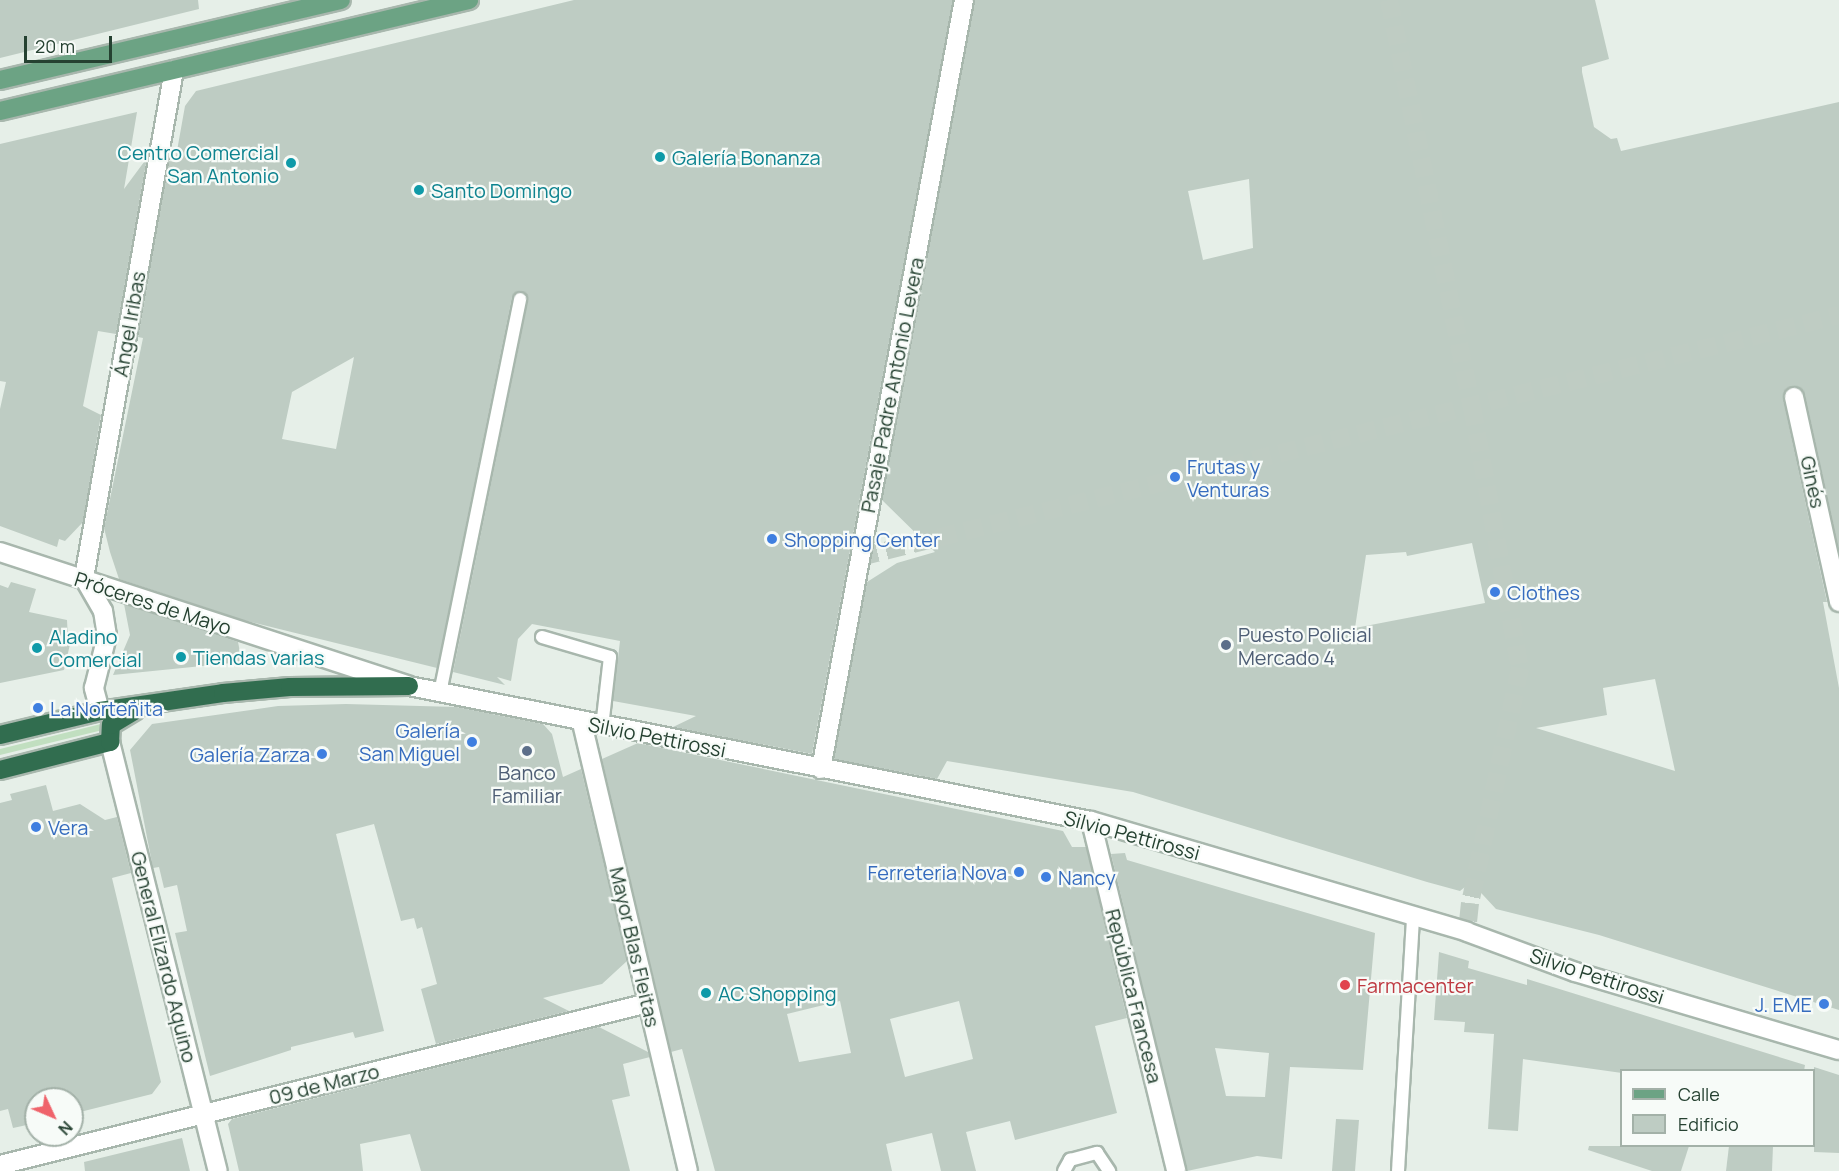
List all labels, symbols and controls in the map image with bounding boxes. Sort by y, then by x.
scale bar [27,24,116,62]
text: 20 m [35,34,75,58]
place label: Centro Comercial San Antonio [118,140,279,187]
place label: Galería Bonanza [672,145,821,169]
marker: Galería Bonanza [653,150,667,164]
marker: Centro Comercial San Antonio [284,156,298,170]
place label: Santo Domingo [431,178,572,202]
marker: Santo Domingo [412,183,426,197]
street label: Pasaje Padre Antonio Levera [855,255,929,515]
street label: Ángel Iribas [108,269,150,379]
place label: Frutas y Venturas [1187,454,1269,501]
street label: Ginés [1796,454,1830,510]
marker: Frutas y Venturas [1168,470,1182,484]
place label: Shopping Center [784,527,940,551]
marker: Shopping Center [765,532,779,546]
street label: Próceres de Mayo [72,566,234,640]
place label: Clothes [1507,580,1580,604]
marker: Clothes [1488,585,1502,599]
place label: Puesto Policial Mercado 4 [1238,622,1372,669]
place label: Aladino Comercial [49,624,142,671]
marker: Puesto Policial Mercado 4 [1219,638,1233,652]
marker: Aladino Comercial [30,641,44,655]
place label: Tiendas varias [193,645,324,669]
marker: Tiendas varias [174,650,188,664]
place label: La Norteñita [50,696,163,720]
marker: La Norteñita [31,701,45,715]
street label: Silvio Pettirossi [586,712,728,762]
place label: Galería San Miguel [359,718,460,765]
marker: Galería San Miguel [465,735,479,749]
place label: Galería Zarza [190,742,310,766]
marker: Banco Familiar [520,744,534,758]
marker: Galería Zarza [315,747,329,761]
place label: Banco Familiar [492,761,562,808]
street label: Silvio Pettirossi [1061,805,1203,865]
place label: Vera [48,815,88,839]
marker: Vera [29,820,43,834]
street label: General Elizardo Aquino [126,849,202,1065]
place label: Ferreteria Nova [868,860,1007,884]
street label: Mayor Blas Fleitas [605,865,665,1029]
marker: Ferreteria Nova [1012,865,1026,879]
place label: Nancy [1058,865,1116,889]
marker: Nancy [1039,870,1053,884]
street label: República Francesa [1101,906,1167,1086]
street label: Silvio Pettirossi [1527,943,1667,1009]
place label: Farmacenter [1357,973,1474,997]
marker: Farmacenter [1338,978,1352,992]
place label: AC Shopping [718,981,837,1005]
marker: AC Shopping [699,986,713,1000]
place label: J. EME [1755,992,1812,1016]
marker: J. EME [1817,997,1831,1011]
street label: 09 de Marzo [266,1059,382,1109]
legend [1620,1069,1815,1147]
text: Calle [1678,1082,1720,1106]
north arrow [24,1087,84,1147]
text: Edificio [1678,1112,1739,1136]
text: N [54,1116,77,1140]

